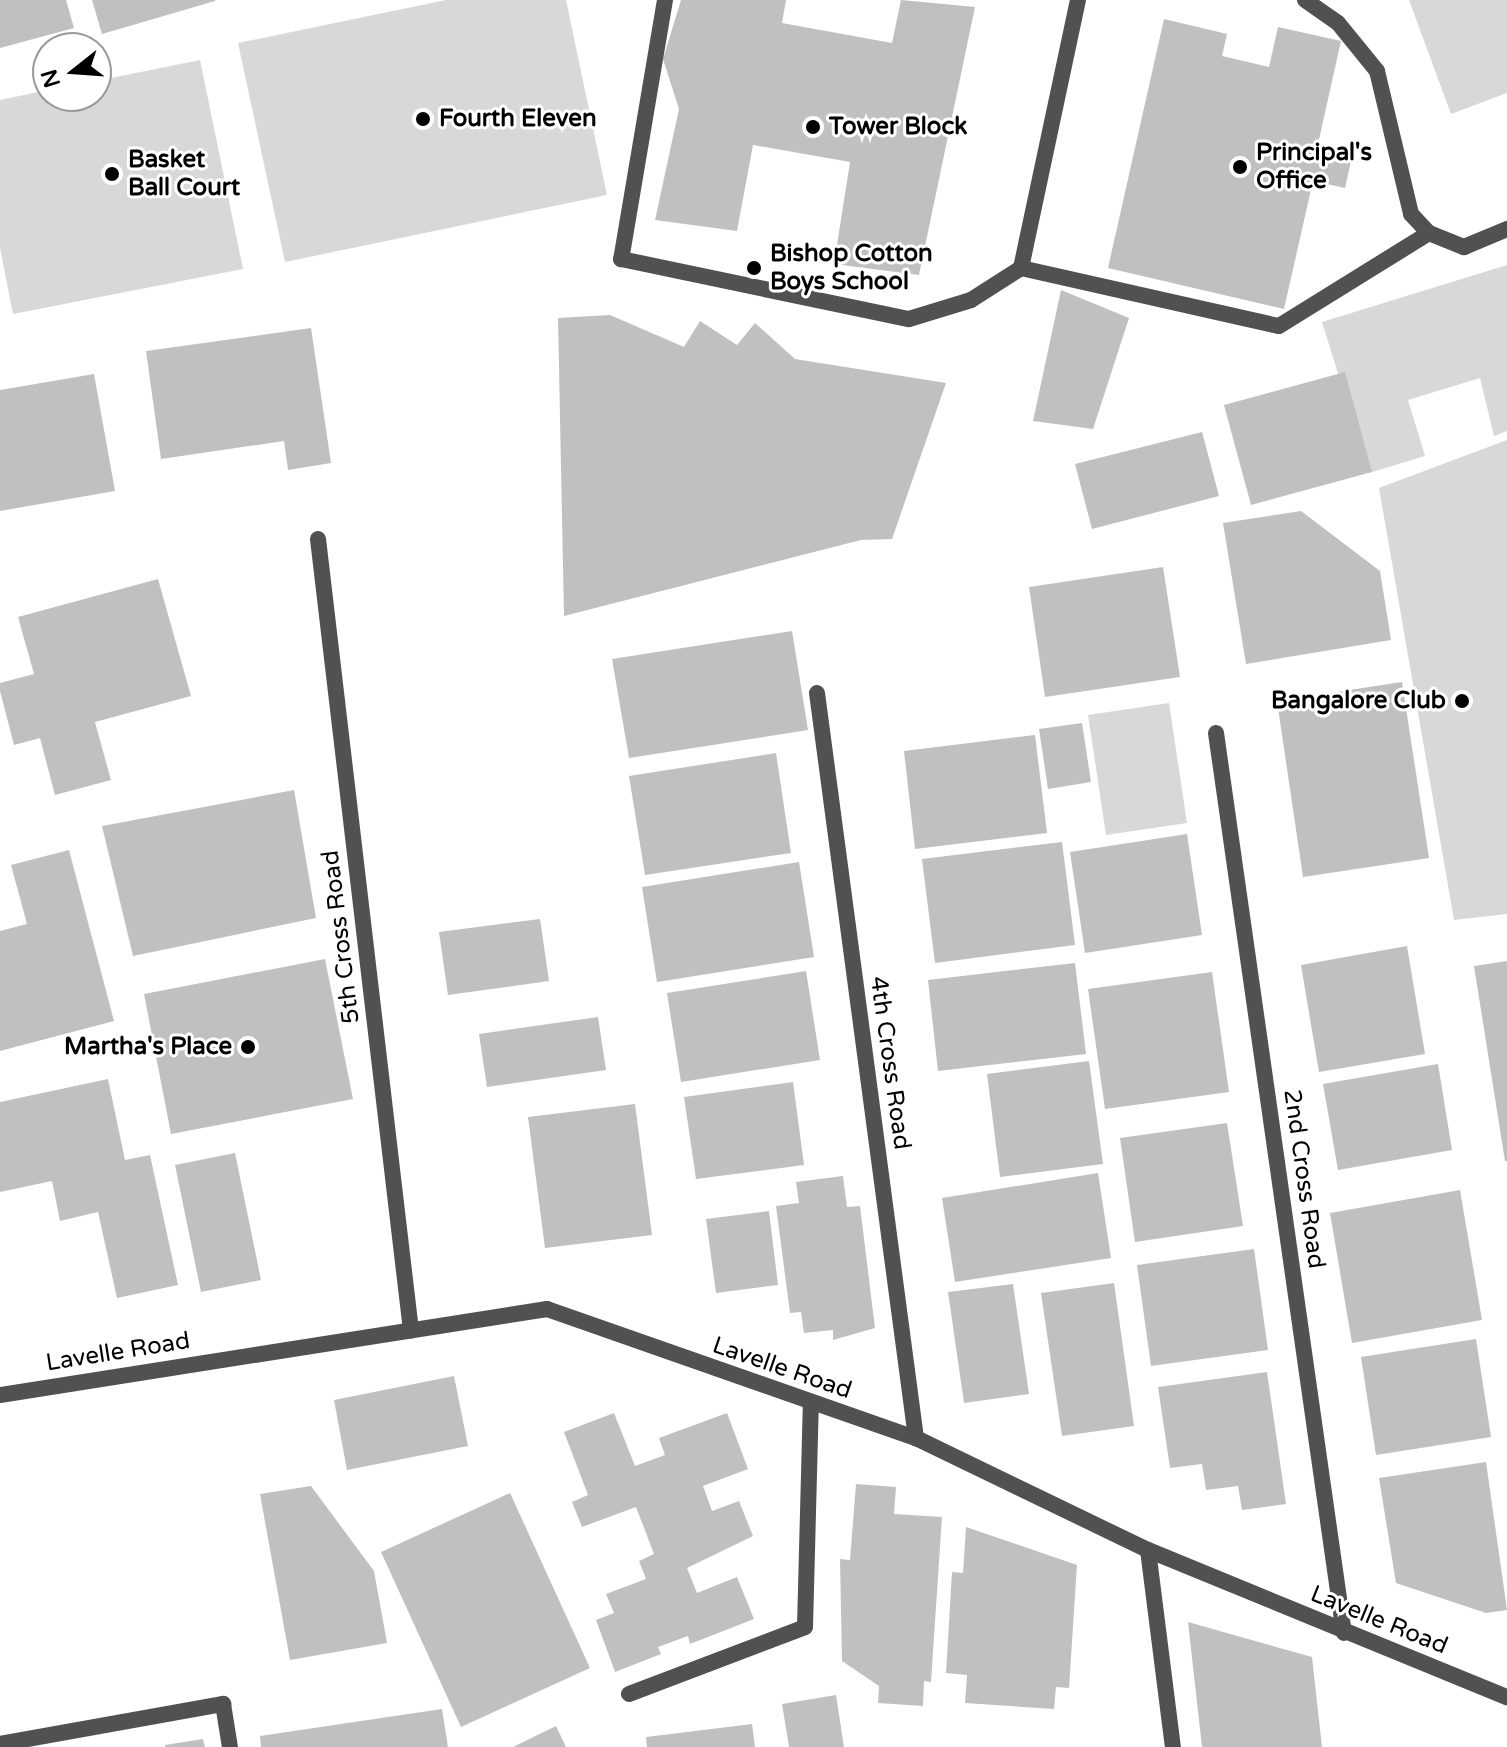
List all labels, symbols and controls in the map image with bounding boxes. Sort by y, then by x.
north arrow [32,32,112,112]
text: N [36,66,66,91]
place label: Fourth Eleven [439,105,597,133]
marker: Fourth Eleven [414,110,432,128]
place label: Tower Block [829,113,967,141]
marker: Tower Block [804,118,822,136]
place label: Principal's Office [1256,139,1372,195]
place label: Basket Ball Court [128,146,240,202]
marker: Principal's Office [1231,158,1249,176]
marker: Basket Ball Court [103,165,121,183]
place label: Bishop Cotton Boys School [770,240,933,296]
marker: Bishop Cotton Boys School [745,259,763,277]
place label: Bangalore Club [1271,687,1446,715]
marker: Bangalore Club [1453,692,1471,710]
street label: 5th Cross Road [316,849,366,1025]
street label: 4th Cross Road [864,975,916,1151]
place label: Martha's Place [64,1033,232,1061]
marker: Martha's Place [239,1038,257,1056]
street label: 2nd Cross Road [1277,1088,1331,1270]
street label: Lavelle Road [44,1326,192,1378]
street label: Lavelle Road [709,1331,855,1405]
street label: Lavelle Road [1306,1579,1452,1661]

